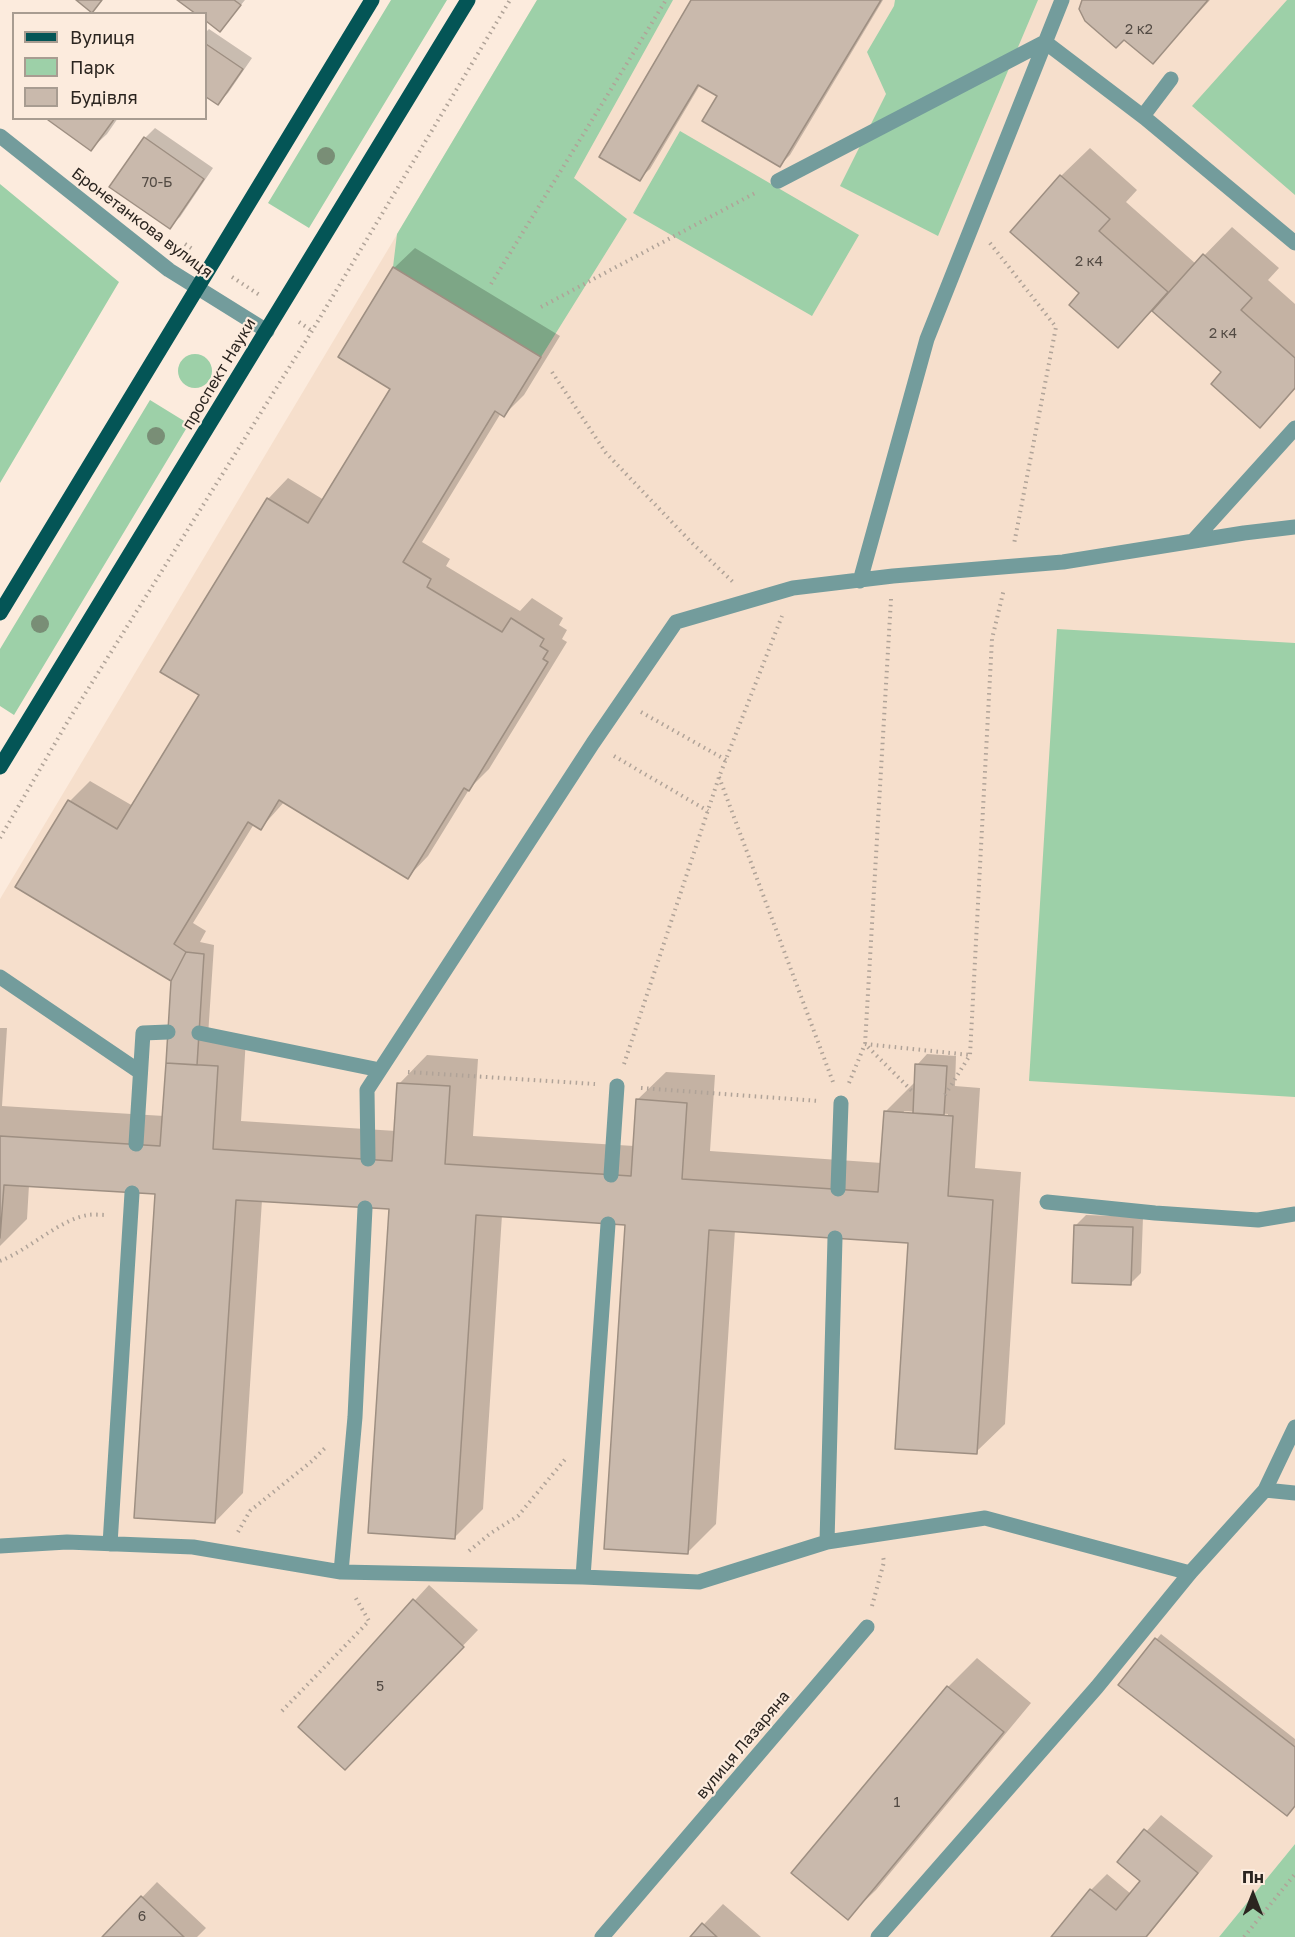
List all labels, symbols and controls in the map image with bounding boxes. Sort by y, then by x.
legend [12,12,207,120]
house number: 2 к2 [1125,22,1153,38]
text: Вулиця [70,26,135,48]
text: Парк [70,56,115,78]
text: Будівля [70,86,138,108]
street label: Бронетанкова вулиця [68,164,216,282]
house number: 70-Б [142,175,172,191]
house number: 2 к4 [1075,254,1103,270]
street label: проспект Науки [178,315,260,433]
house number: 2 к4 [1209,326,1237,342]
house number: 5 [376,1679,384,1695]
street label: вулиця Лазаряна [692,1687,794,1803]
house number: 1 [894,1795,900,1811]
north arrow [1223,1865,1283,1925]
text: Пн [1242,1867,1264,1887]
house number: 6 [138,1909,146,1925]

